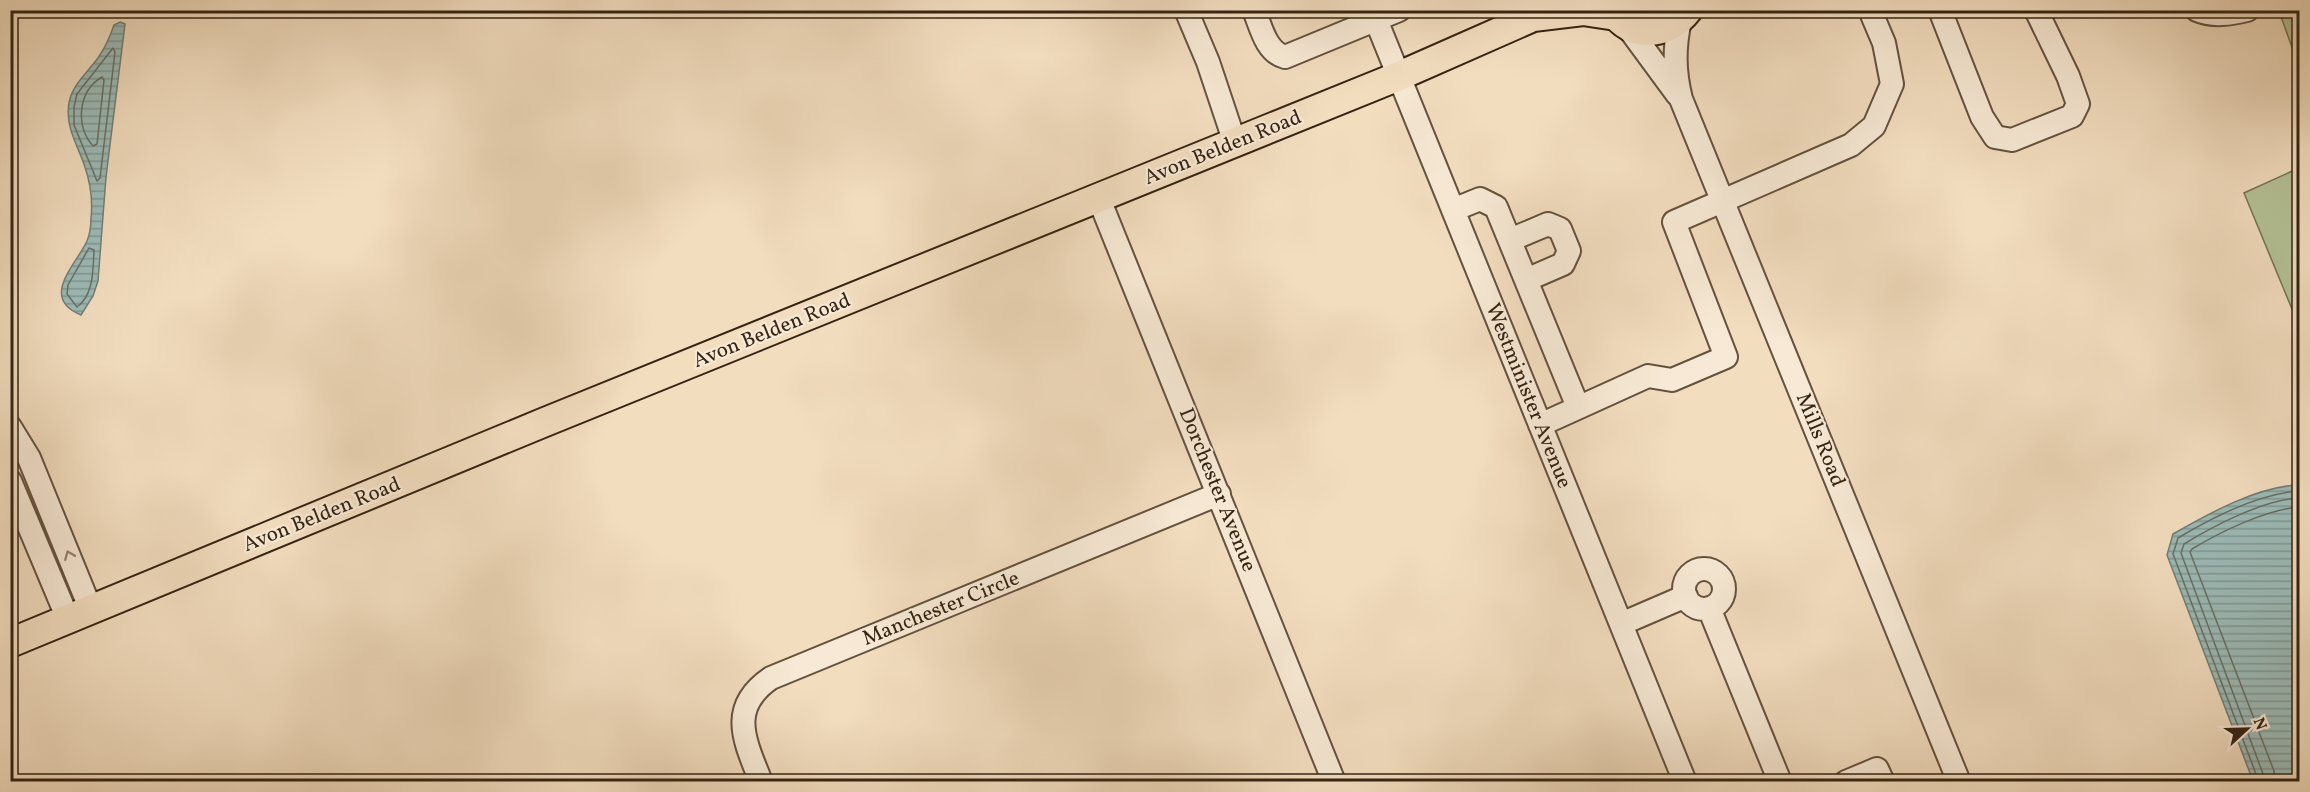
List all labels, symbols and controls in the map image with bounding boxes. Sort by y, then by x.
street label: Avon Belden Road [1140,103,1306,193]
street label: Avon Belden Road [689,286,855,376]
street label: Westminister Avenue [1478,299,1578,493]
street label: Mills Road [1788,389,1852,491]
street label: Dorchester Avenue [1171,404,1263,576]
street label: Avon Belden Road [239,470,405,560]
one-way arrow [64,551,76,562]
street label: Manchester Circle [858,564,1024,654]
north arrow [2217,699,2277,759]
text: N [2247,715,2272,734]

